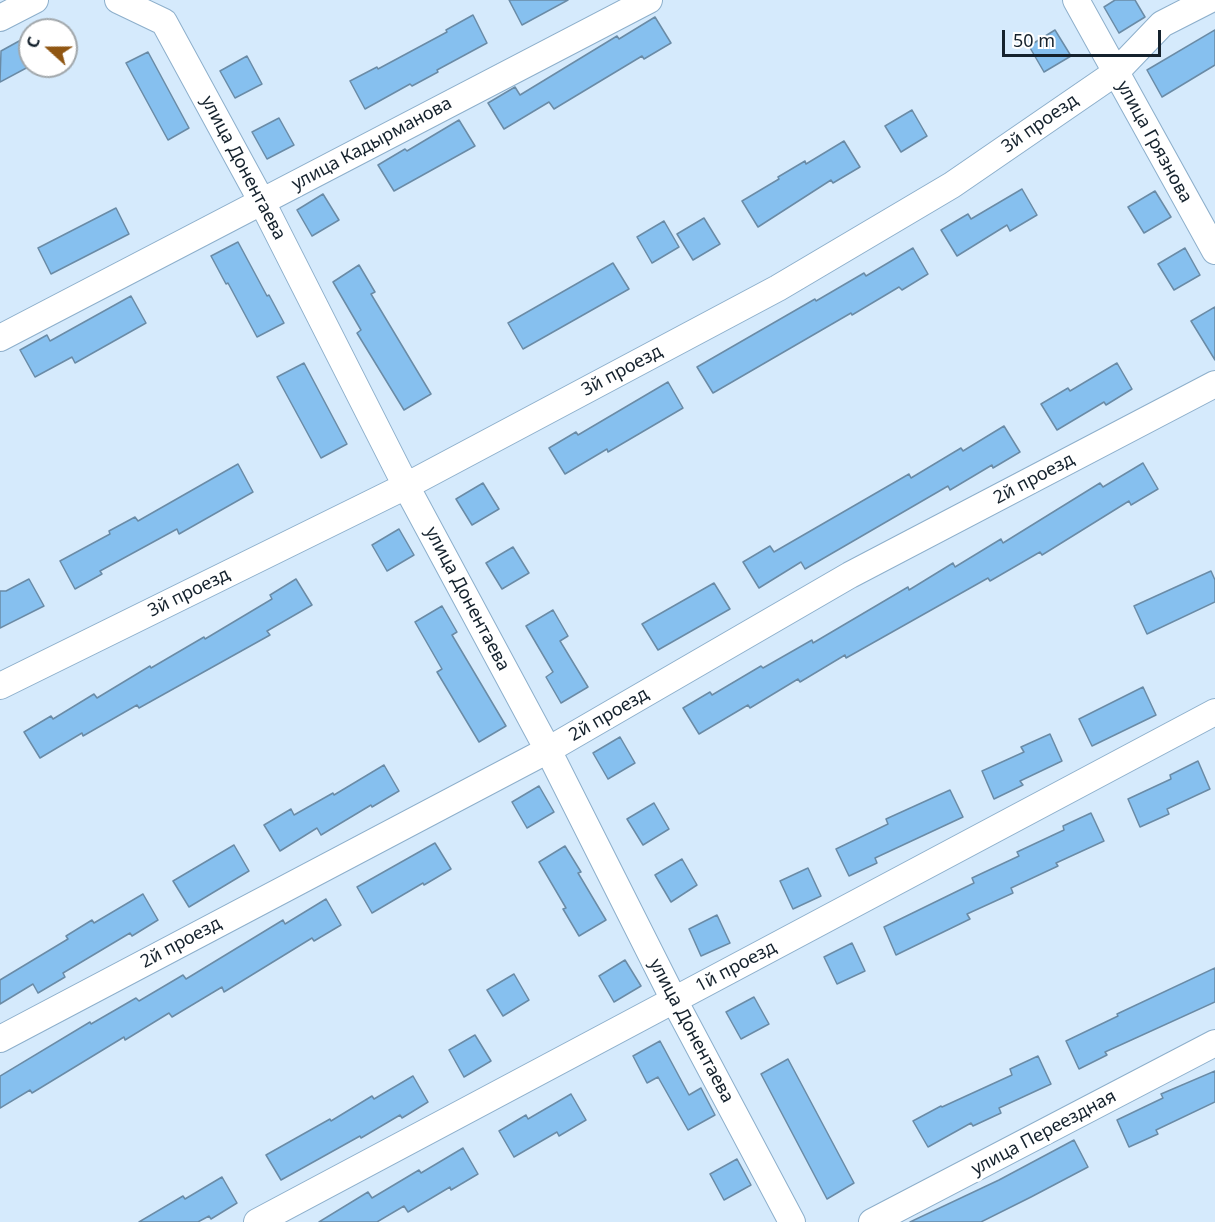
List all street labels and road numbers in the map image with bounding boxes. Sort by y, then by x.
street label: улица Грязнова [1112,77,1196,207]
street label: 3й проезд [998,90,1082,158]
street label: улица Донентаева [196,92,290,244]
street label: улица Кадырманова [288,93,456,195]
street label: 3й проезд [578,341,666,401]
street label: 2й проезд [990,449,1078,509]
street label: улица Донентаева [420,523,514,675]
street label: 3й проезд [145,564,233,622]
street label: 2й проезд [565,684,653,746]
street label: 2й проезд [137,913,225,973]
street label: 1й проезд [692,937,780,997]
street label: улица Донентаева [644,955,738,1107]
street label: улица Переездная [968,1086,1120,1180]

